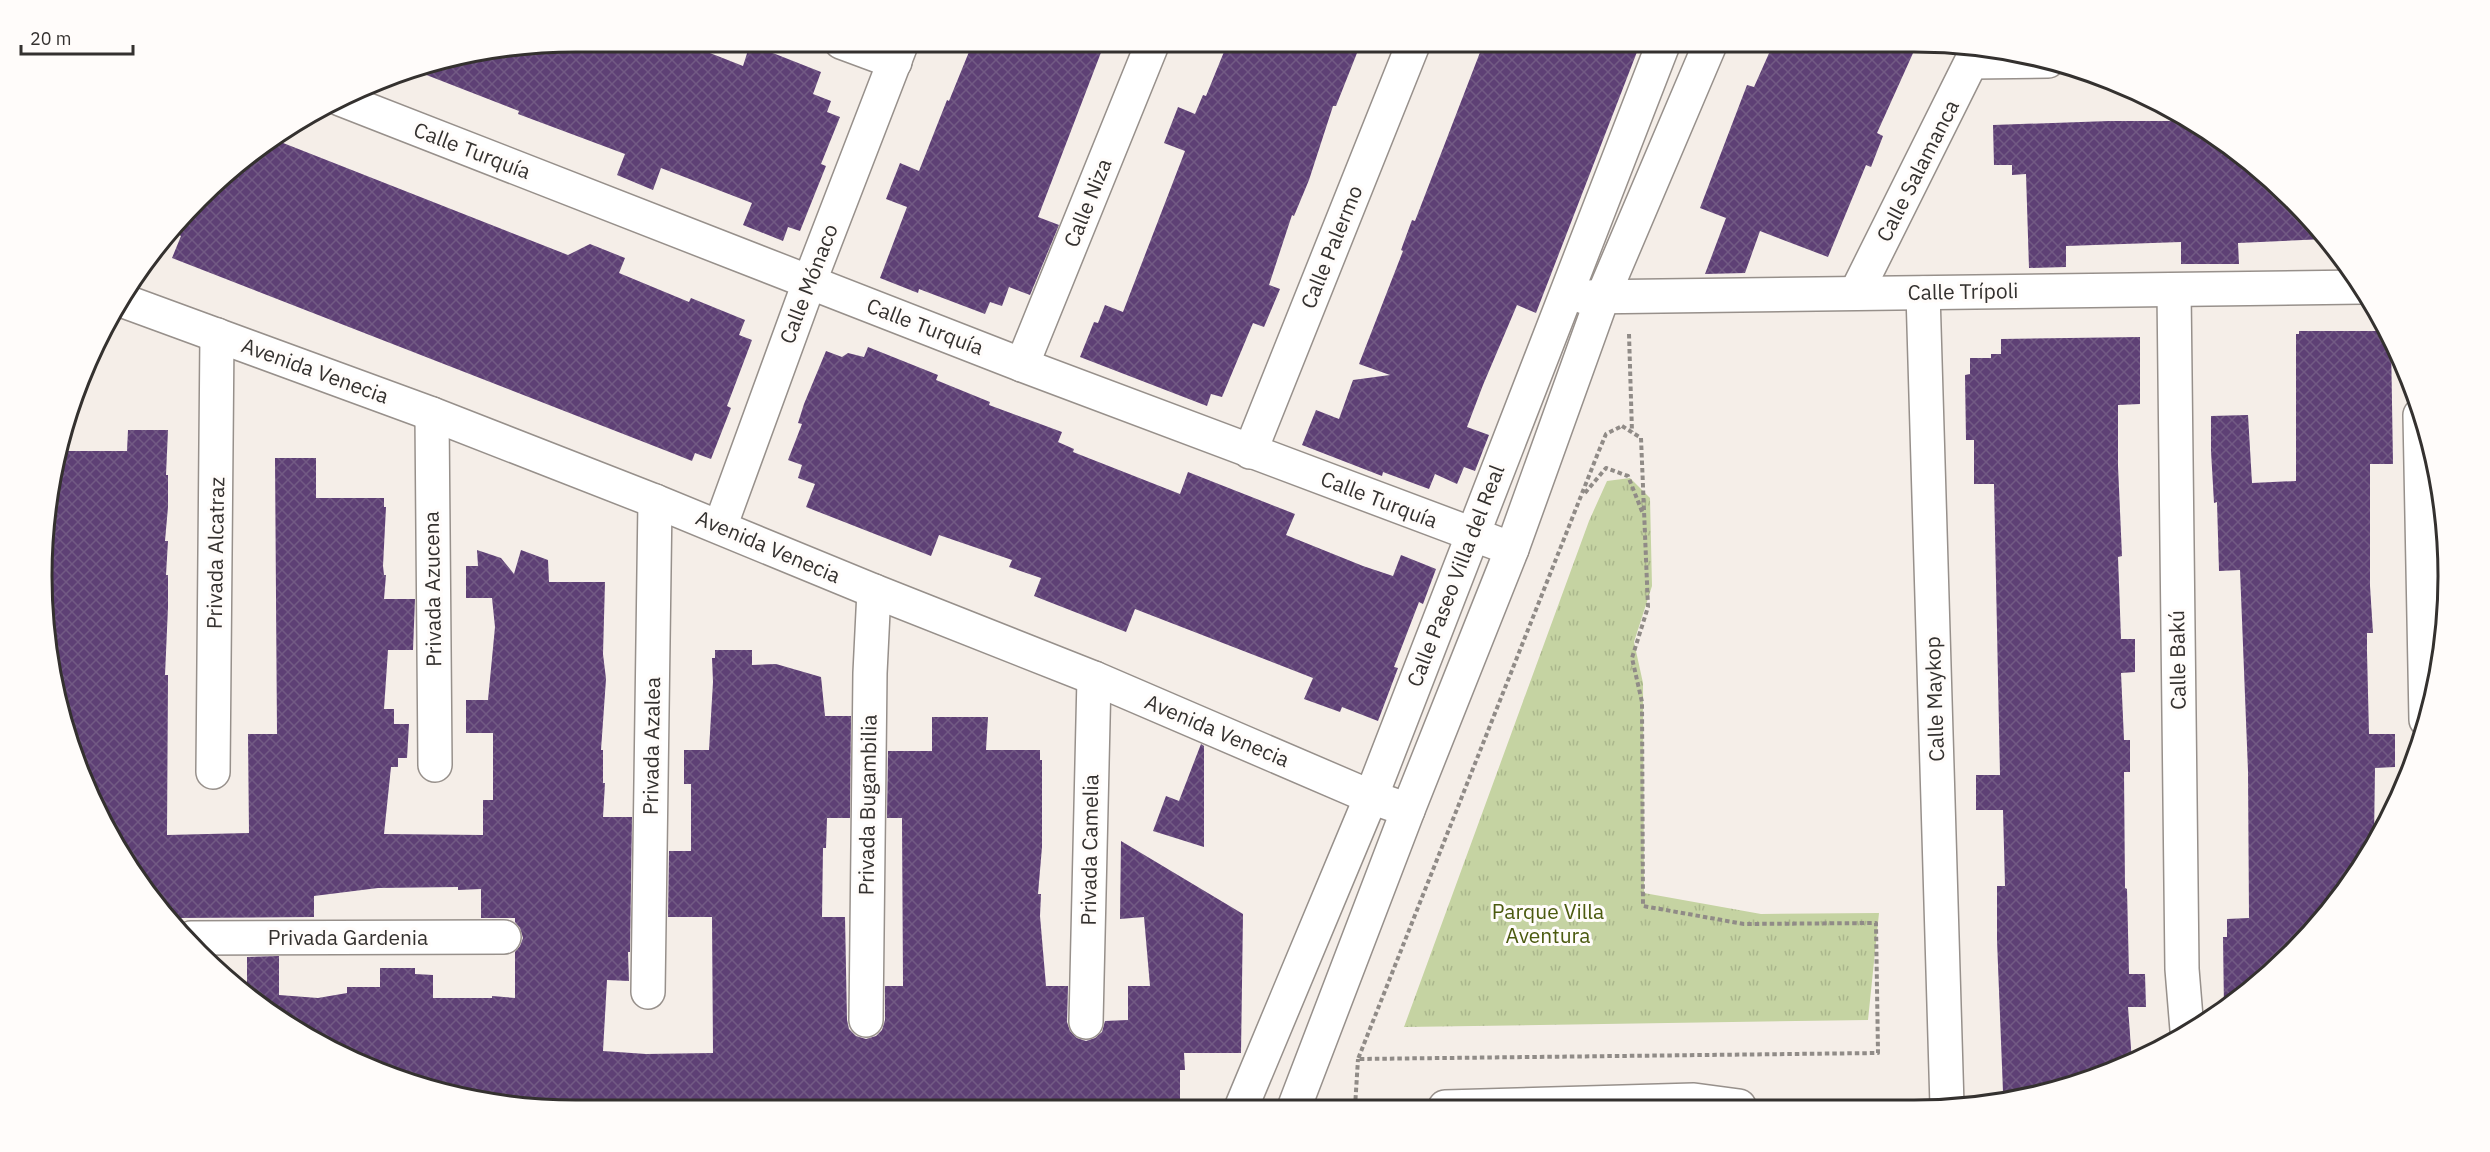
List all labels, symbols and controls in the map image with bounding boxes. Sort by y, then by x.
scale bar [21,18,134,56]
text: 20 m [30,27,72,50]
street label: Calle Salamanca [1869,95,1965,246]
street label: Calle Turquía [410,115,535,185]
street label: Calle Niza [1057,154,1117,251]
street label: Calle Palermo [1294,181,1369,313]
street label: Calle Mónaco [772,220,844,348]
street label: Calle Trípoli [1907,276,2019,306]
street label: Calle Turquía [863,291,988,361]
street label: Avenida Venecia [238,330,393,410]
street label: Calle Paseo Villa del Real [1400,460,1510,691]
street label: Calle Turquía [1317,464,1442,534]
street label: Privada Alcatraz [200,476,230,629]
street label: Avenida Venecia [692,503,845,589]
street label: Privada Azucena [417,511,447,667]
street label: Calle Bakú [2162,610,2192,710]
street label: Calle Maykop [1918,636,1950,762]
street label: Privada Azalea [636,677,666,815]
street label: Avenida Venecia [1141,687,1294,773]
street label: Privada Bugambilia [851,714,883,896]
street label: Privada Camelia [1074,774,1104,926]
park label: Parque Villa Aventura [1492,897,1604,949]
street label: Privada Gardenia [268,923,428,951]

